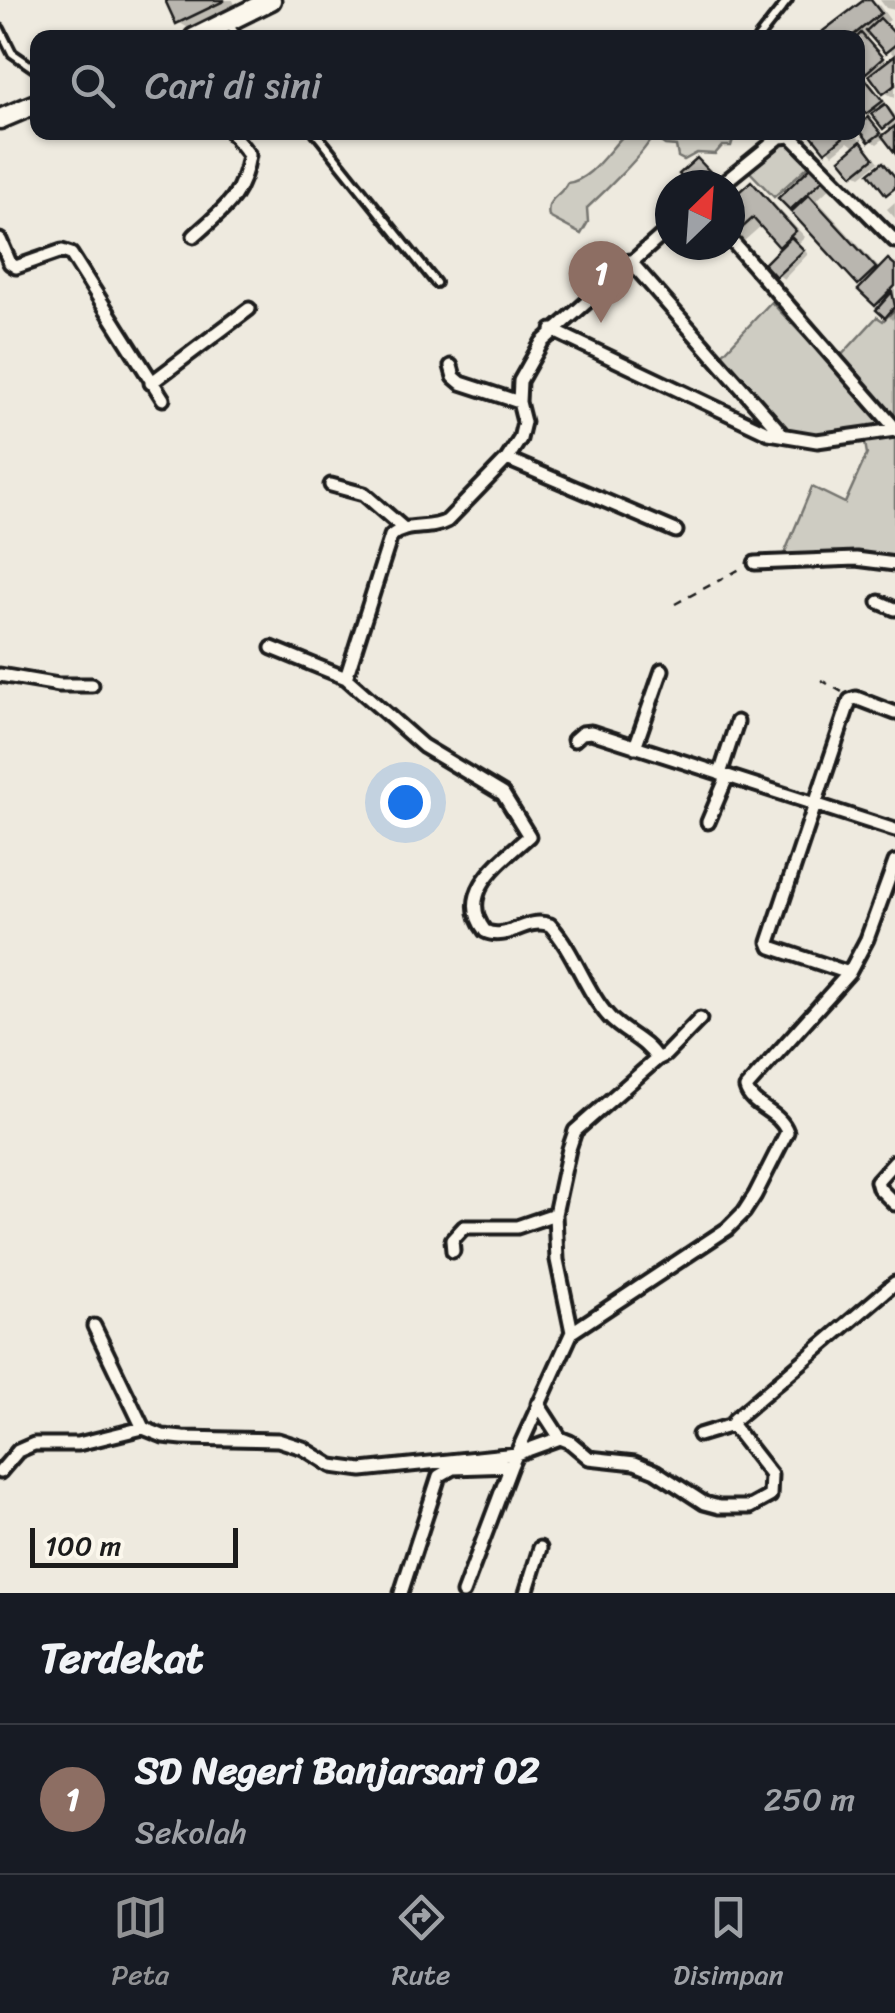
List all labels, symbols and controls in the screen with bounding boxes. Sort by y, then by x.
search box [30,30,865,140]
text: Cari di sini [145,52,321,119]
icon: search [65,58,120,113]
north arrow [655,170,745,260]
pin: 1 [568,240,634,323]
your location [380,777,431,828]
text: 100 m [45,1521,121,1570]
scale bar [30,1523,238,1568]
text: Terdekat [40,1621,204,1695]
text: SD Negeri Banjarsari 02 [135,1737,540,1804]
text: 1 [66,1771,79,1828]
text: 250 m [764,1771,855,1828]
text: Sekolah [135,1804,247,1861]
tab: Peta [111,1890,169,1999]
tab: Rute [392,1890,450,1999]
tab: Disimpan [673,1890,784,1999]

